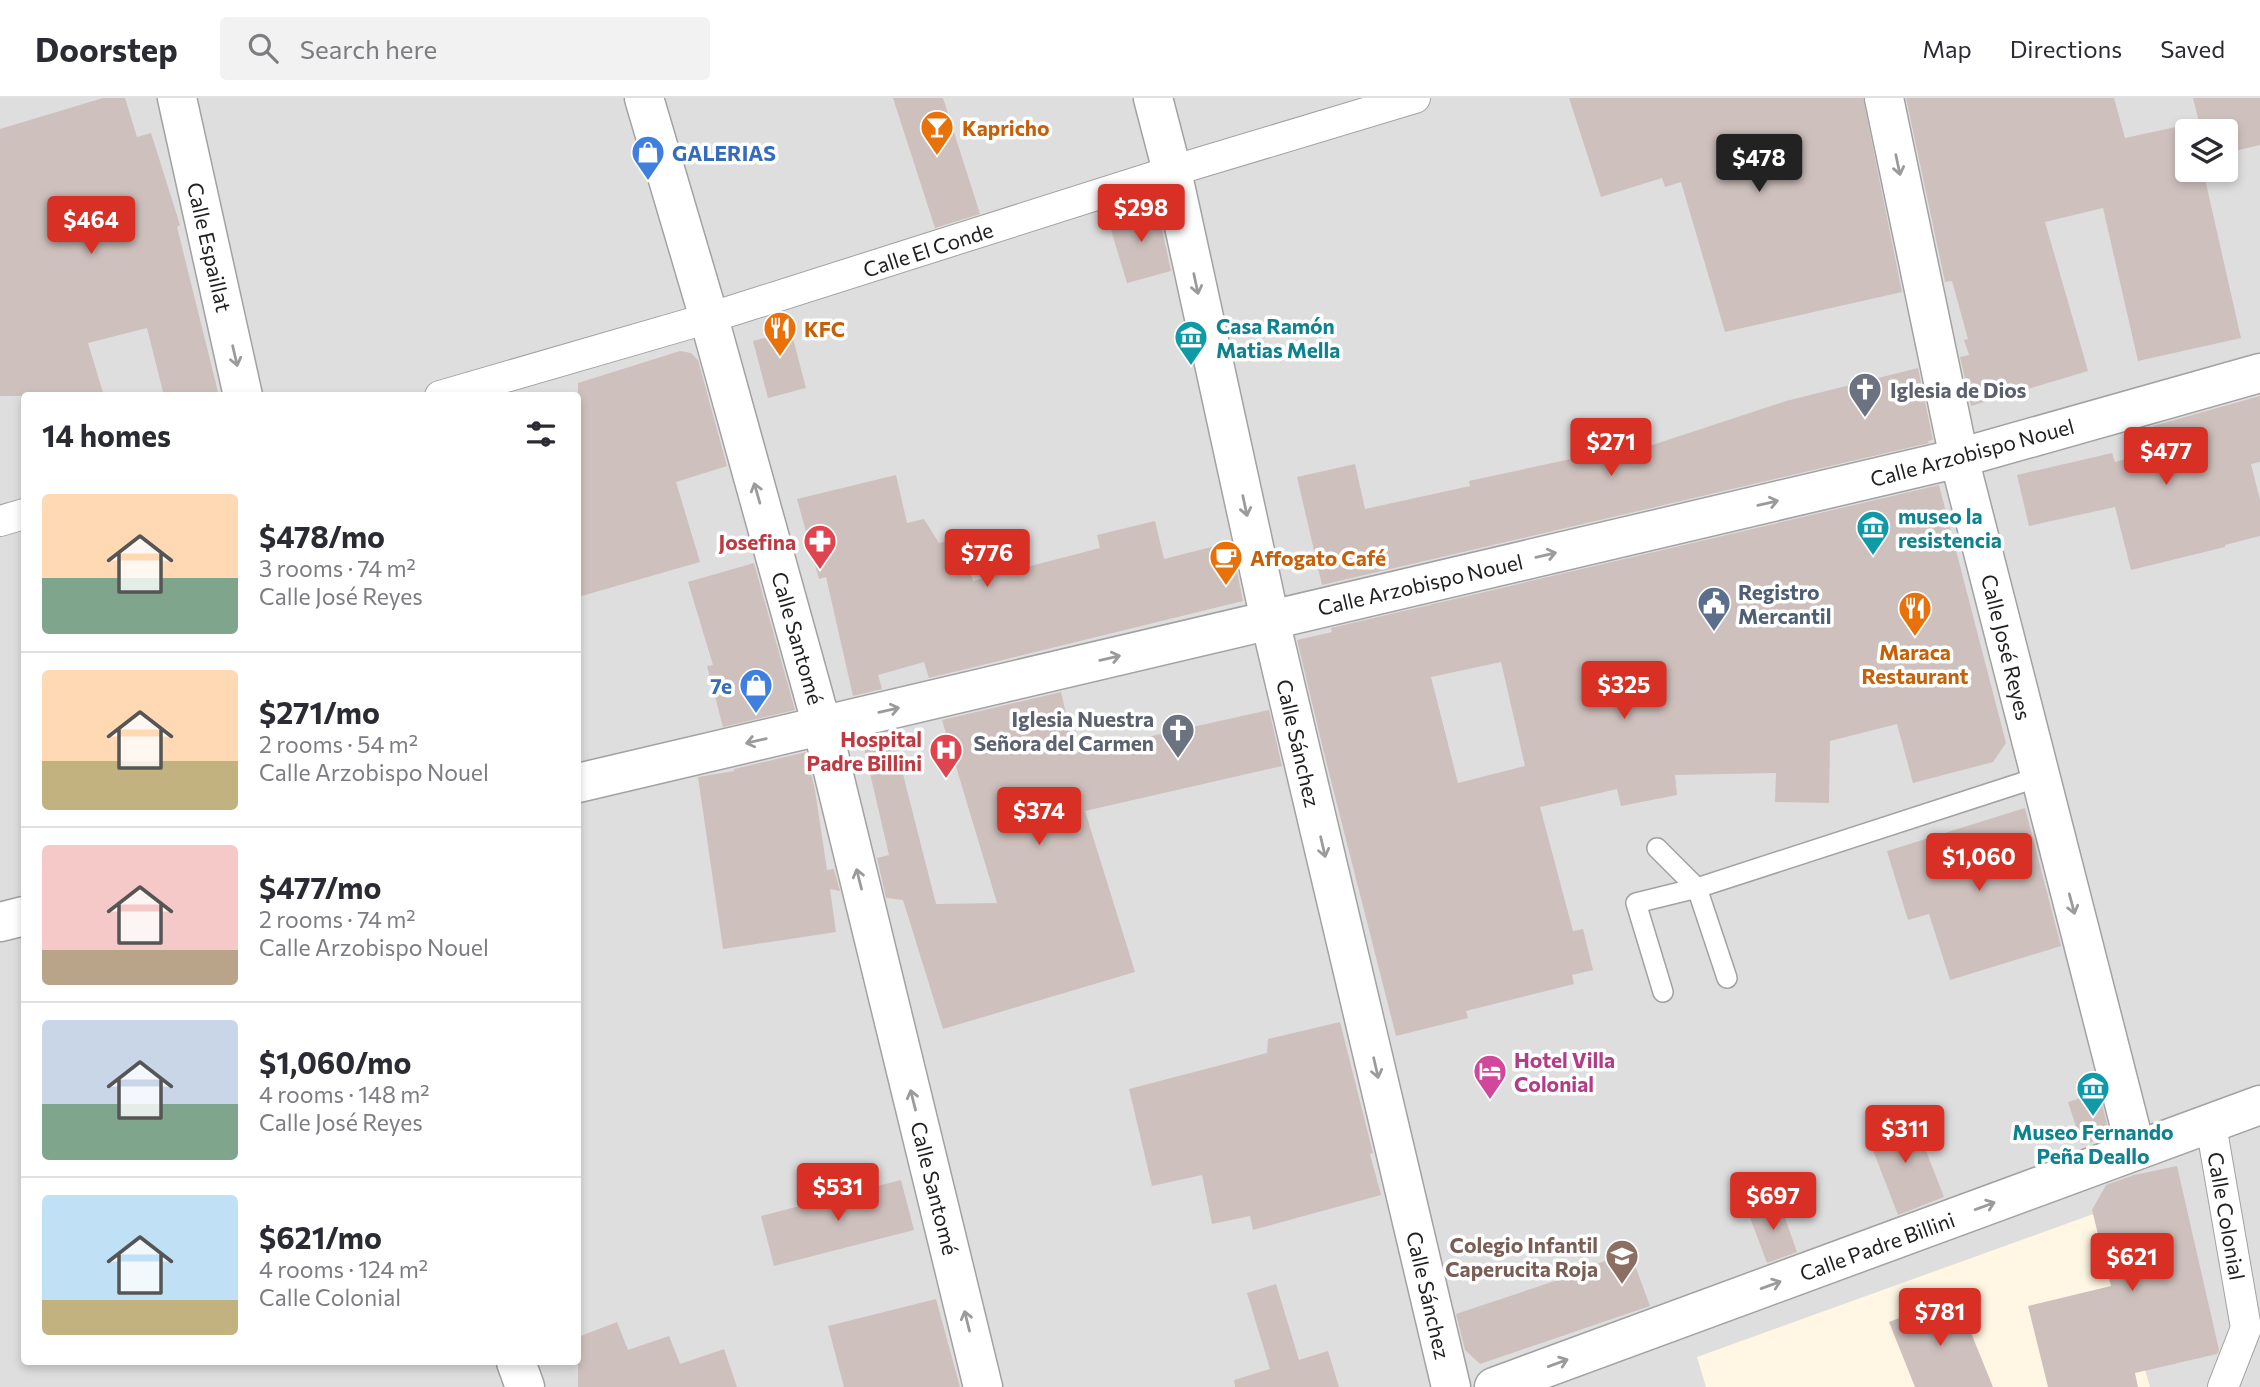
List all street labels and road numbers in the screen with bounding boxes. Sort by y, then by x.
street label: Calle Espaillat [183,180,237,314]
street label: Calle El Conde [860,216,996,282]
street label: Calle Arzobispo Nouel [1867,413,2077,491]
street label: Calle Arzobispo Nouel [1315,548,1525,620]
street label: Calle Santomé [767,569,829,707]
street label: Calle José Reyes [1977,571,2037,723]
street label: Calle Sánchez [1272,677,1326,809]
street label: Calle Santomé [906,1119,964,1257]
street label: Calle Colonial [2203,1150,2251,1282]
street label: Calle Padre Billini [1796,1206,1958,1286]
street label: Calle Sánchez [1402,1229,1456,1361]

